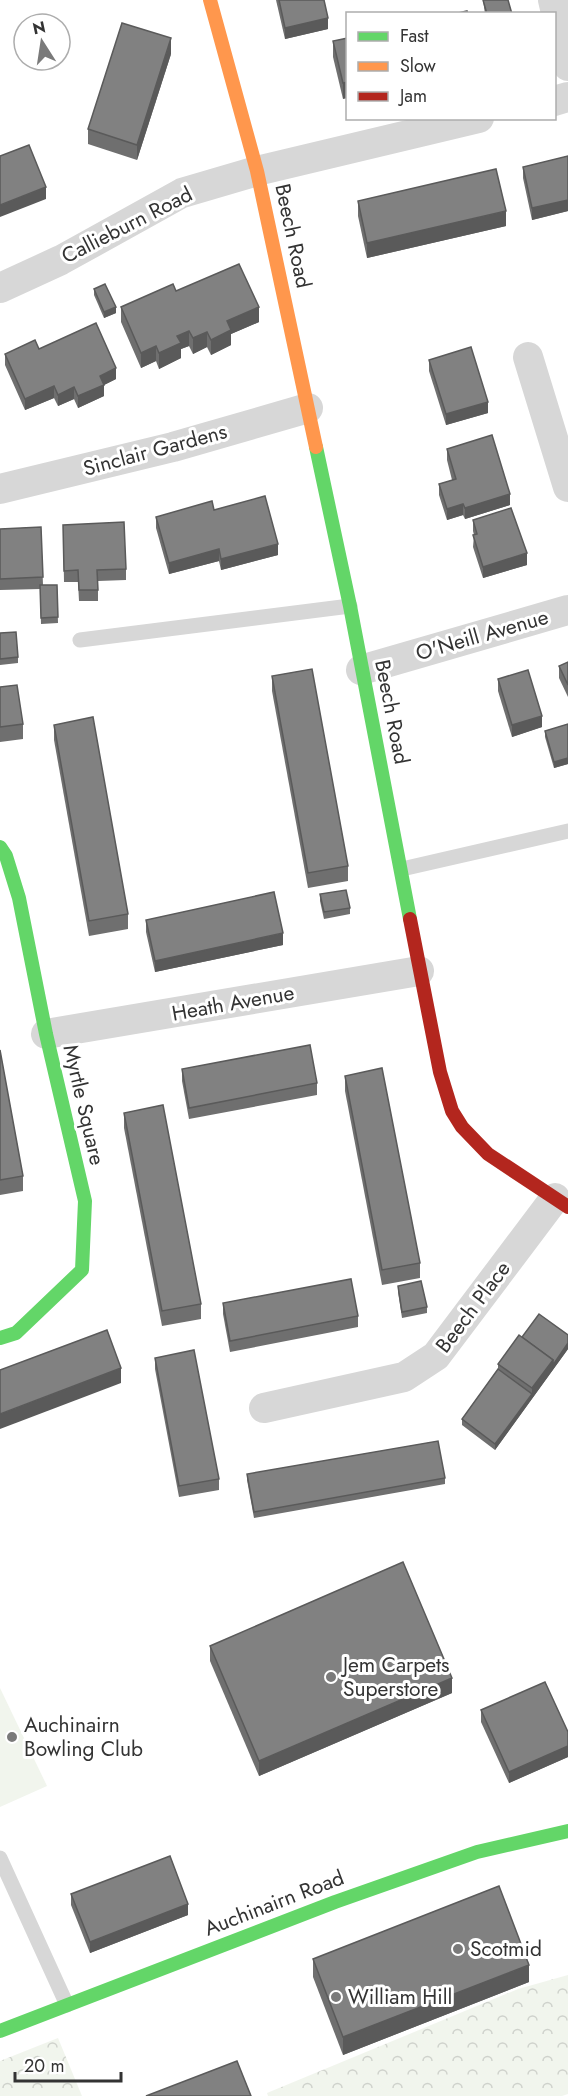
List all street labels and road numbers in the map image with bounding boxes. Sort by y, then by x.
street label: Callieburn Road [56,179,198,271]
street label: Beech Road [267,181,319,291]
street label: Sinclair Gardens [80,416,230,484]
street label: O'Neill Avenue [412,602,552,668]
street label: Beech Road [367,657,417,767]
street label: Heath Avenue [169,977,297,1029]
street label: Myrtle Square [56,1042,112,1168]
street label: Beech Place [429,1255,518,1359]
street label: Auchinairn Road [200,1863,348,1943]

